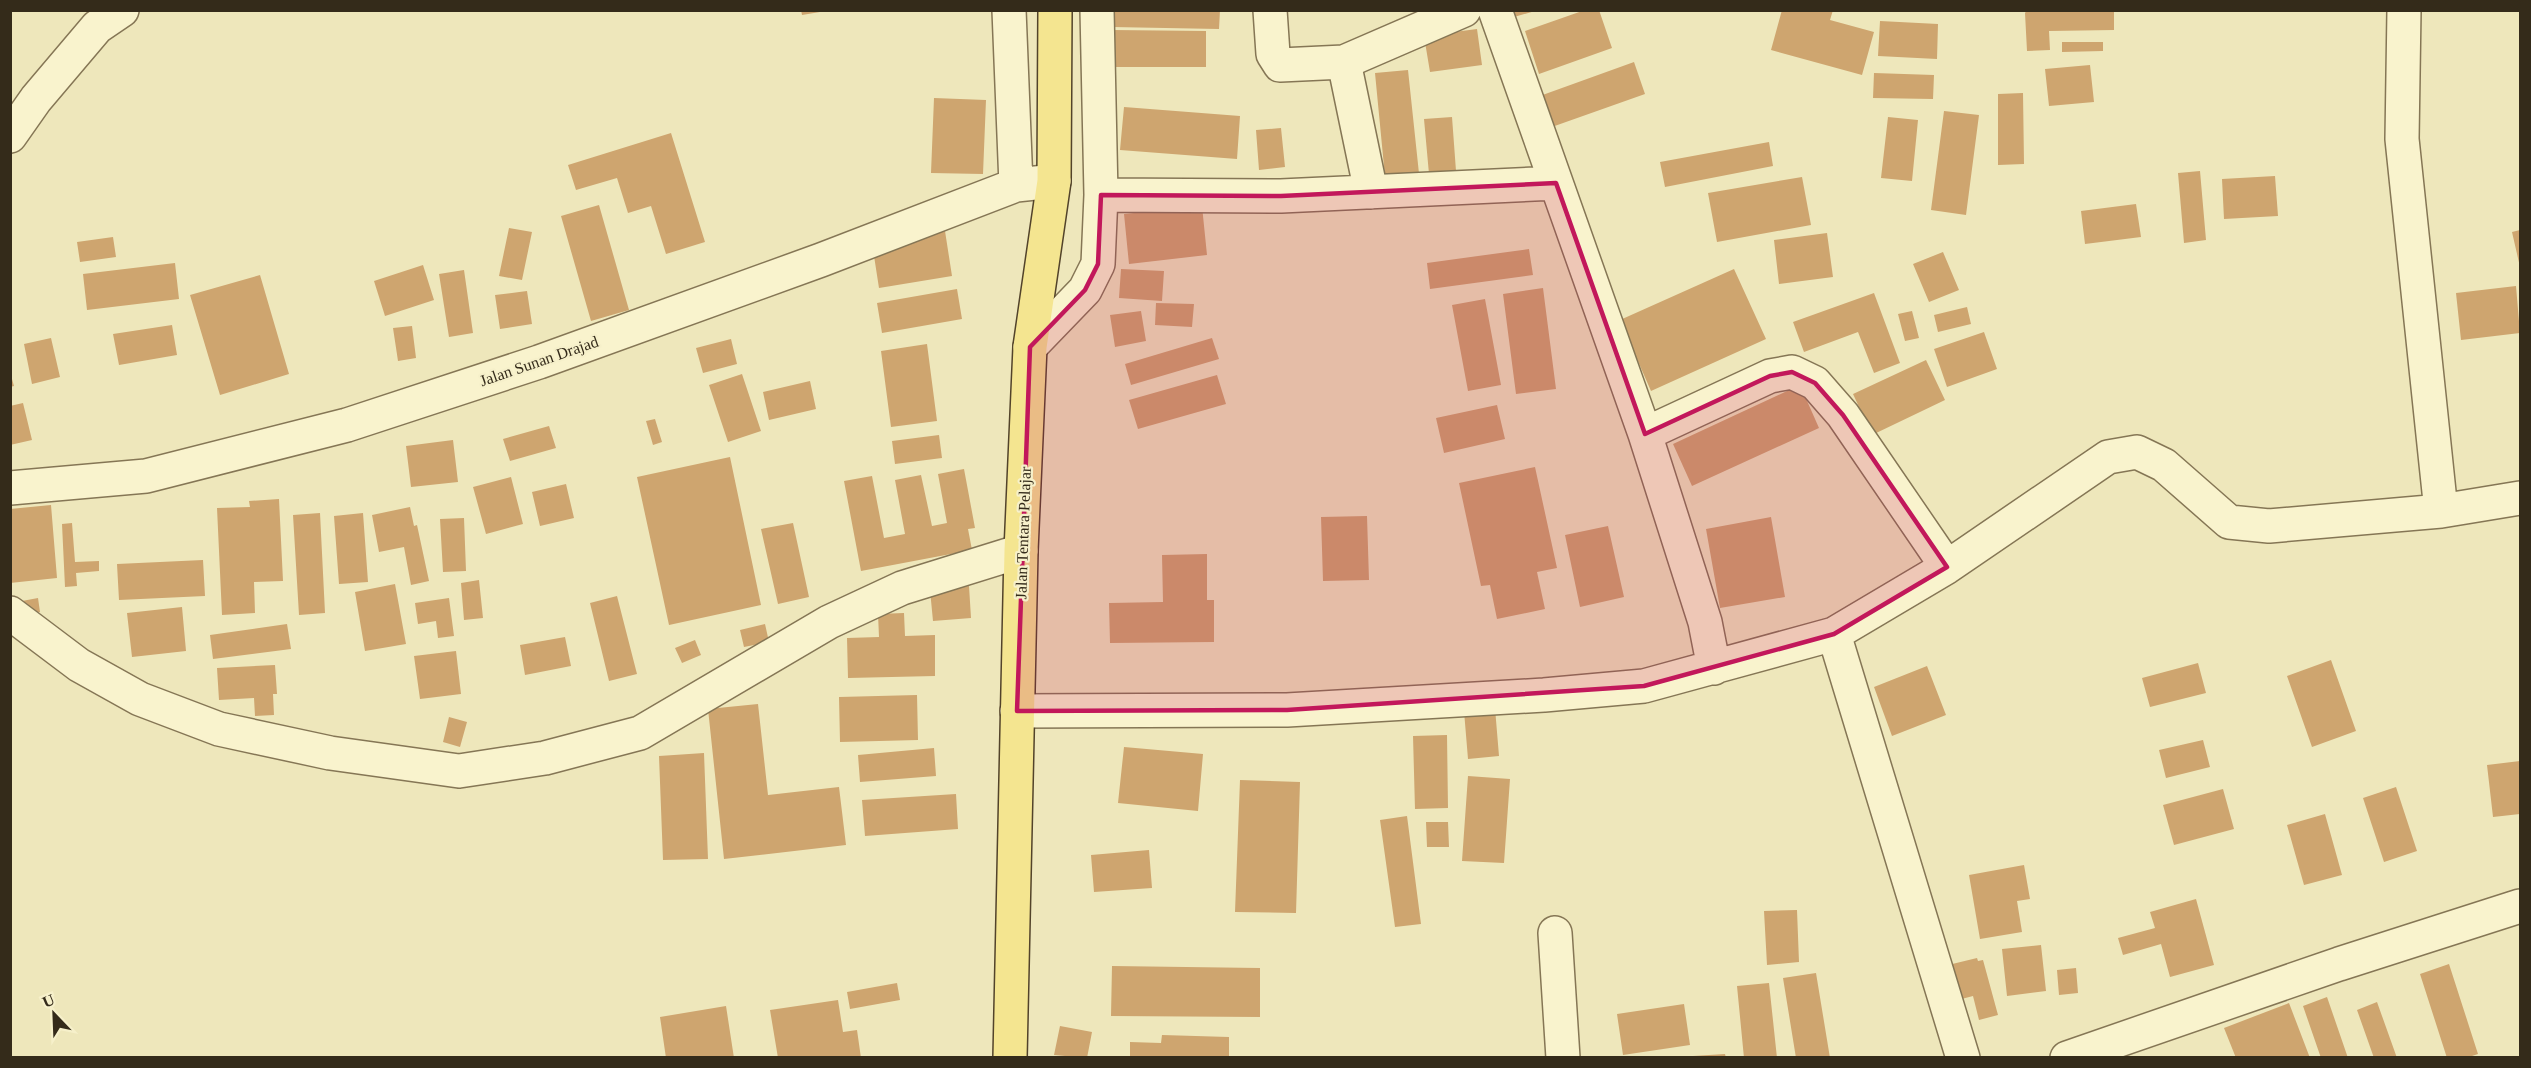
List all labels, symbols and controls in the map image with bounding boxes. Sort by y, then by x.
street label: Jalan Sunan Drajad [477,333,601,390]
street label: Jalan Tentara Pelajar [1012,466,1035,600]
north arrow [24,984,84,1044]
text: U [40,990,57,1011]

